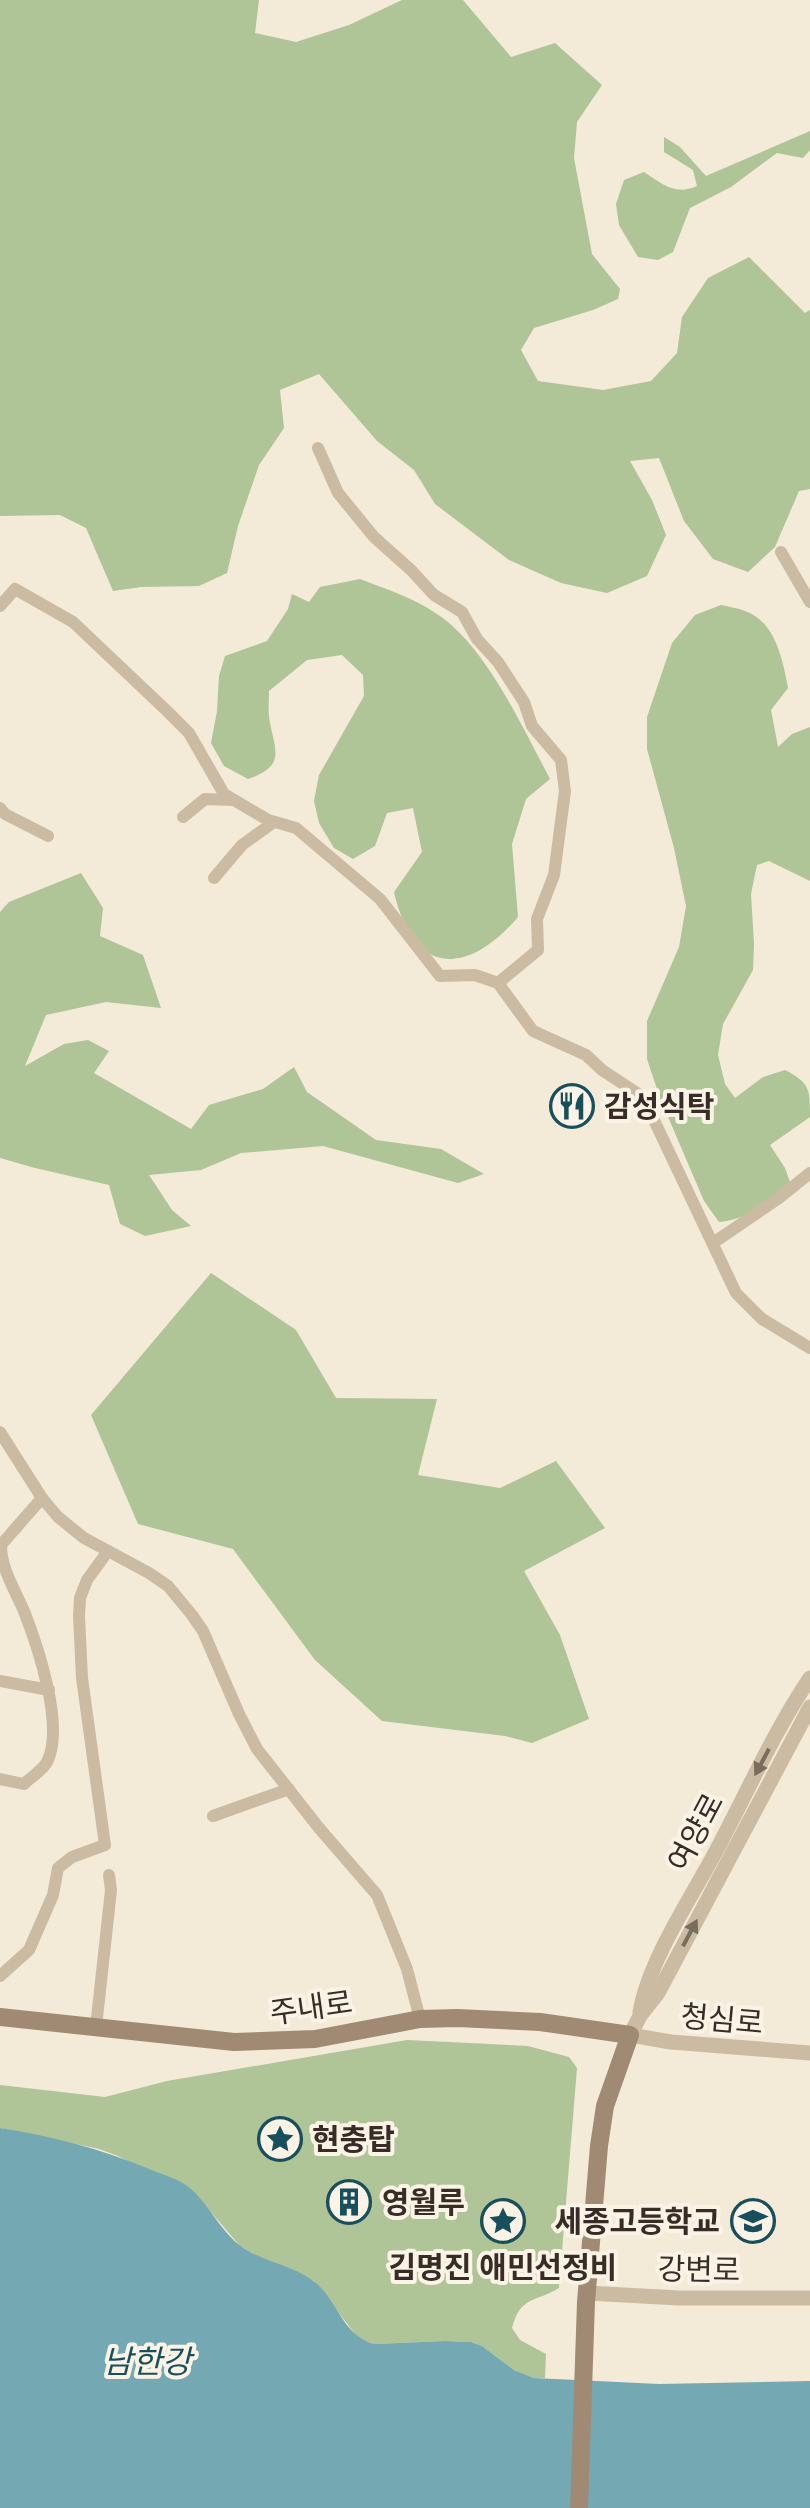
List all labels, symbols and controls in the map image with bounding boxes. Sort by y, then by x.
restaurant icon: 감성식탁 [549,1083,595,1129]
place label: 감성식탁 [604,1088,714,1124]
one-way arrow [754,1748,771,1777]
street label: 여양로 [660,1787,730,1877]
one-way arrow [681,1918,698,1947]
street label: 주내로 [267,1983,355,2031]
street label: 청심로 [679,1997,765,2041]
place icon: 현충탑 [257,2116,303,2162]
place label: 현충탑 [312,2121,395,2157]
building icon: 영월루 [326,2179,372,2225]
place label: 영월루 [382,2184,465,2220]
place icon: 김명진 애민선정비 [480,2198,526,2244]
school or university icon: 세종고등학교 [730,2198,776,2244]
place label: 세종고등학교 [554,2203,720,2239]
place label: 김명진 애민선정비 [389,2249,617,2285]
street label: 강변로 [657,2250,741,2288]
water label: 남한강 [103,2342,196,2380]

